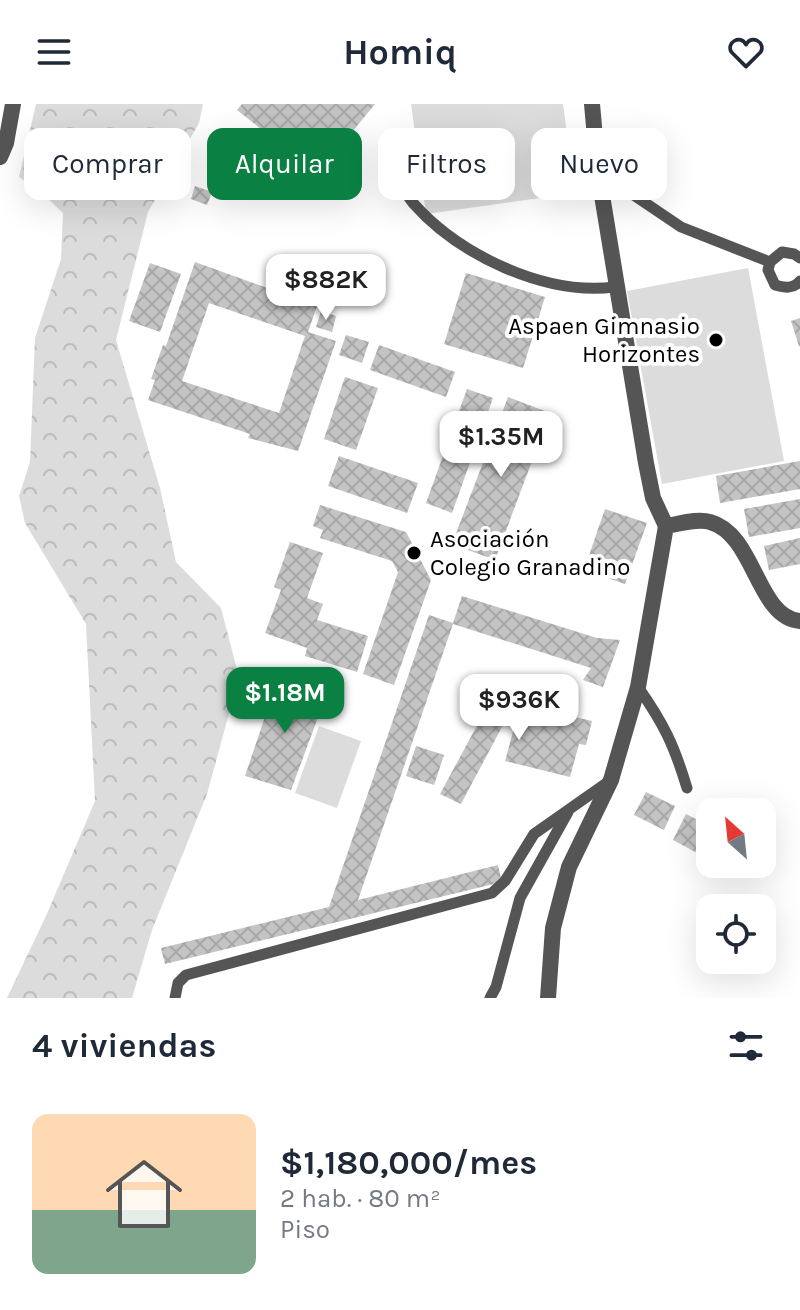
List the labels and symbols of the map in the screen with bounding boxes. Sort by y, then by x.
pin: $882K [270,254,382,322]
place label: Aspaen Gimnasio Horizontes [508,312,700,368]
marker: Aspaen Gimnasio Horizontes [707,331,725,349]
pin: $1.35M [436,411,566,479]
place label: Asociación Colegio Granadino [430,525,630,581]
marker: Asociación Colegio Granadino [405,544,423,562]
pin: $1.18M [220,667,350,735]
pin: $936K [463,674,575,742]
north arrow [696,798,776,878]

